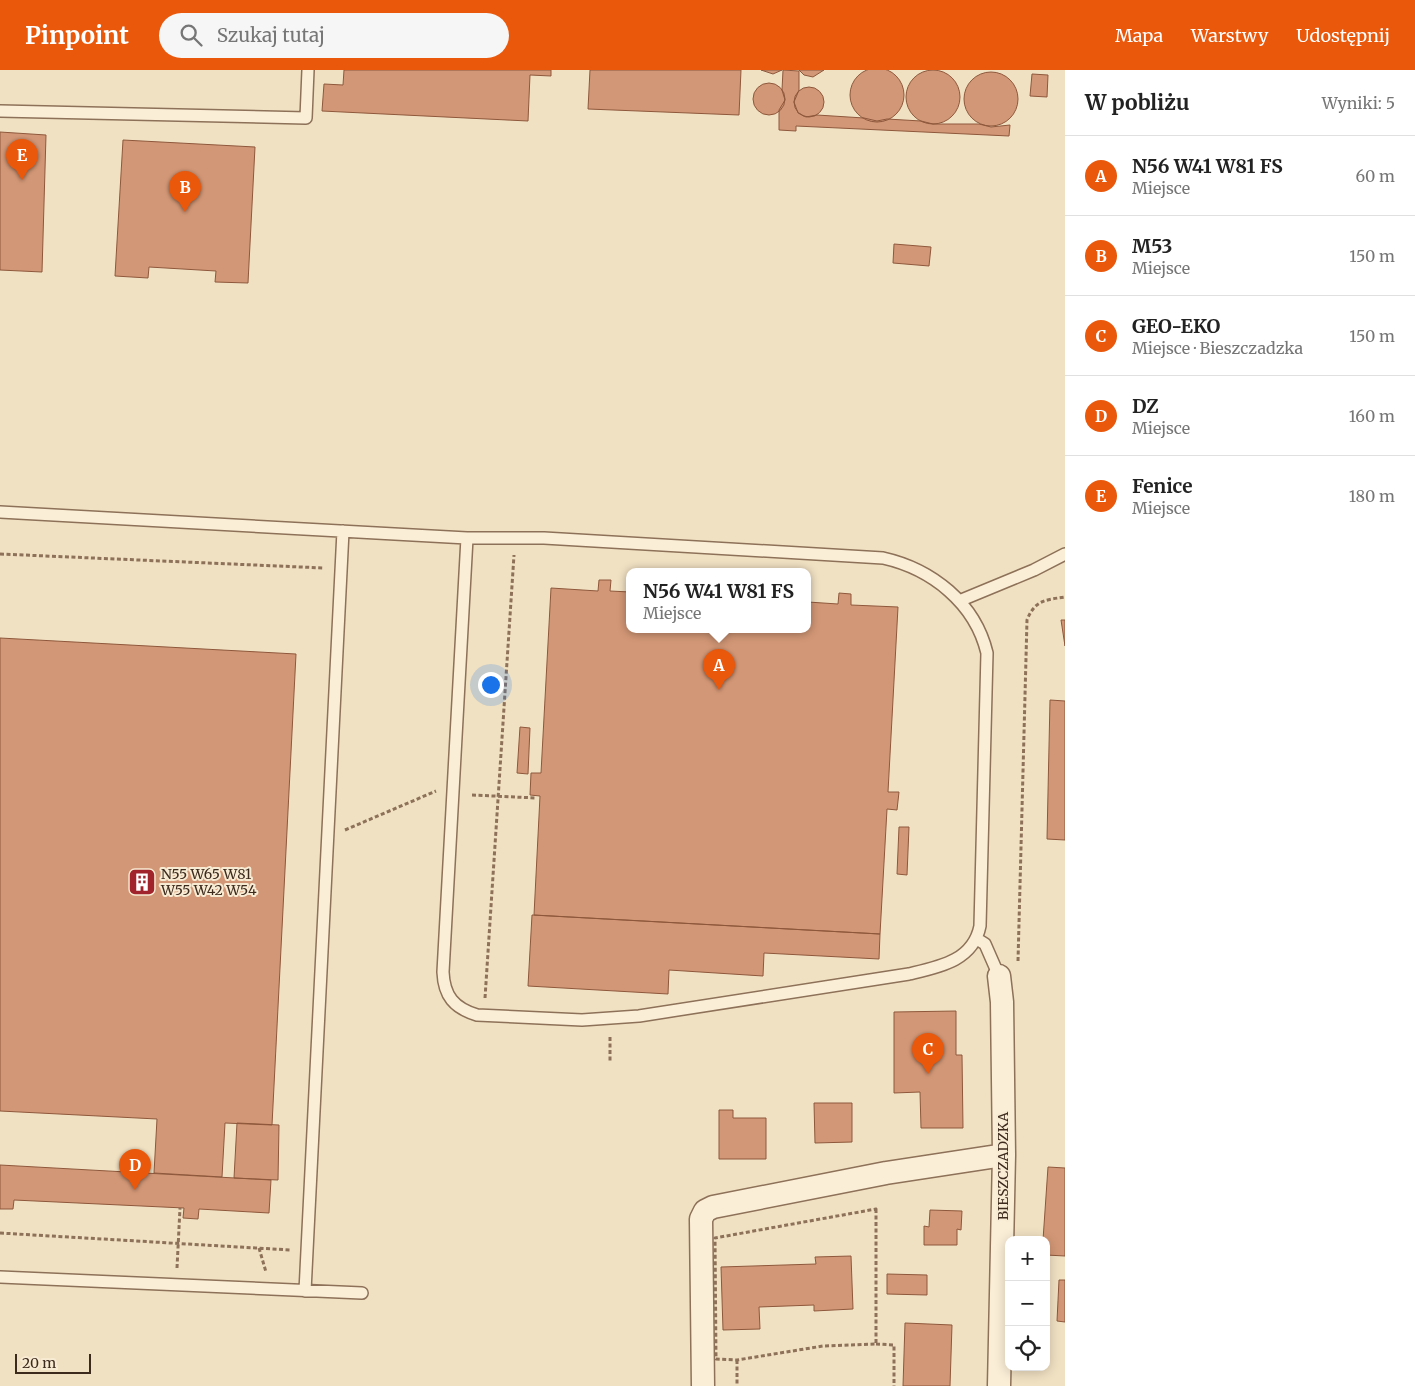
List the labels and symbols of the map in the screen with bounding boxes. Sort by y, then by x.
pin: E [6,139,38,180]
pin: B [169,171,201,212]
pin: A [703,649,735,690]
your location [478,672,504,698]
place label: N55 W65 W81 W55 W42 W54 [160,865,257,899]
building icon: N55 W65 W81 W55 W42 W54 [127,867,157,897]
pin: C [912,1033,944,1074]
street label: BIESZCZADZKA [994,1112,1012,1220]
pin: D [119,1149,151,1190]
scale bar [15,1351,91,1374]

